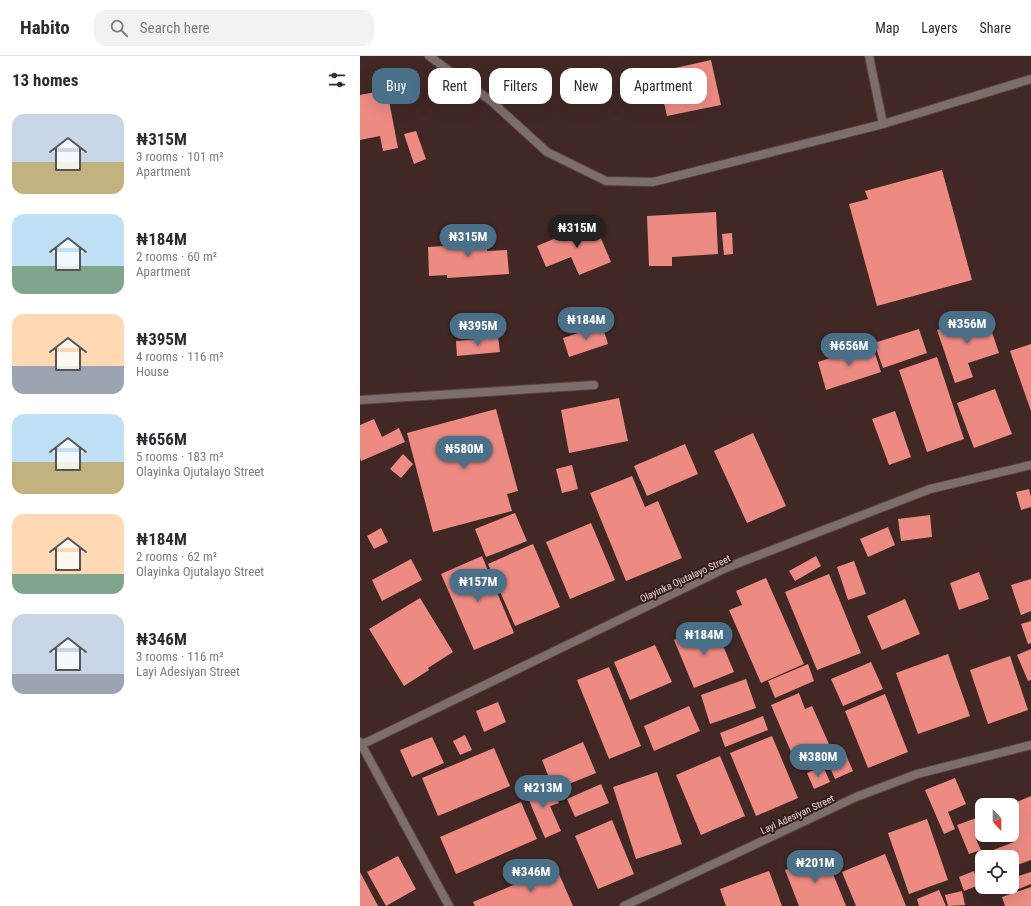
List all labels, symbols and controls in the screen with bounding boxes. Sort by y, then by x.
search box [94,10,374,46]
text: Habito [20,16,70,39]
icon: search [108,17,130,39]
text: Search here [140,19,210,37]
text: Map [875,20,899,36]
text: Layers [921,20,958,36]
text: Share [980,20,1011,36]
chip: Buy [372,68,420,104]
chip: Rent [428,68,481,104]
chip: Filters [489,68,552,104]
chip: New [560,68,612,104]
chip: Apartment [620,68,707,104]
icon: filters [326,69,348,91]
text: 13 homes [12,70,78,90]
text: ₦315M [136,129,187,149]
icon: home [44,130,92,178]
text: 3 rooms · 101 m² [136,149,223,164]
text: Apartment [136,164,190,179]
pin: ₦315M [549,215,605,249]
text: ₦315M [558,220,596,235]
pin: ₦315M [440,224,496,258]
text: ₦184M [136,229,187,249]
text: ₦315M [449,229,487,244]
icon: home [44,230,92,278]
text: 2 rooms · 60 m² [136,249,217,264]
text: Apartment [136,264,190,279]
pin: ₦184M [558,307,614,341]
pin: ₦356M [939,311,995,345]
text: ₦184M [567,312,605,327]
pin: ₦395M [450,313,506,347]
text: ₦356M [948,316,986,331]
text: ₦395M [459,318,497,333]
text: ₦395M [136,329,187,349]
icon: home [44,330,92,378]
pin: ₦656M [821,333,877,367]
text: ₦656M [830,338,868,353]
text: 4 rooms · 116 m² [136,349,223,364]
text: House [136,364,169,379]
text: ₦656M [136,429,187,449]
icon: home [44,430,92,478]
pin: ₦580M [436,436,492,470]
text: ₦580M [445,441,483,456]
text: 5 rooms · 183 m² [136,449,223,464]
text: Olayinka Ojutalayo Street [136,464,264,479]
text: ₦184M [136,529,187,549]
icon: home [44,530,92,578]
text: 2 rooms · 62 m² [136,549,217,564]
street label: Olayinka Ojutalayo Street [638,553,732,604]
text: Olayinka Ojutalayo Street [136,564,264,579]
pin: ₦157M [450,569,506,603]
text: ₦157M [459,574,497,589]
pin: ₦184M [676,622,732,656]
text: ₦184M [685,627,723,642]
text: ₦346M [136,629,187,649]
icon: home [44,630,92,678]
text: 3 rooms · 116 m² [136,649,223,664]
text: Layi Adesiyan Street [136,664,240,679]
pin: ₦380M [790,744,846,778]
text: ₦380M [799,749,837,764]
pin: ₦213M [515,775,571,809]
text: ₦213M [524,780,562,795]
street label: Layi Adesiyan Street [759,793,836,836]
north arrow [975,798,1019,842]
map controls [975,798,1019,894]
pin: ₦201M [787,850,843,884]
button: locate [975,850,1019,894]
text: ₦201M [796,855,834,870]
pin: ₦346M [503,859,559,893]
text: ₦346M [512,864,550,879]

